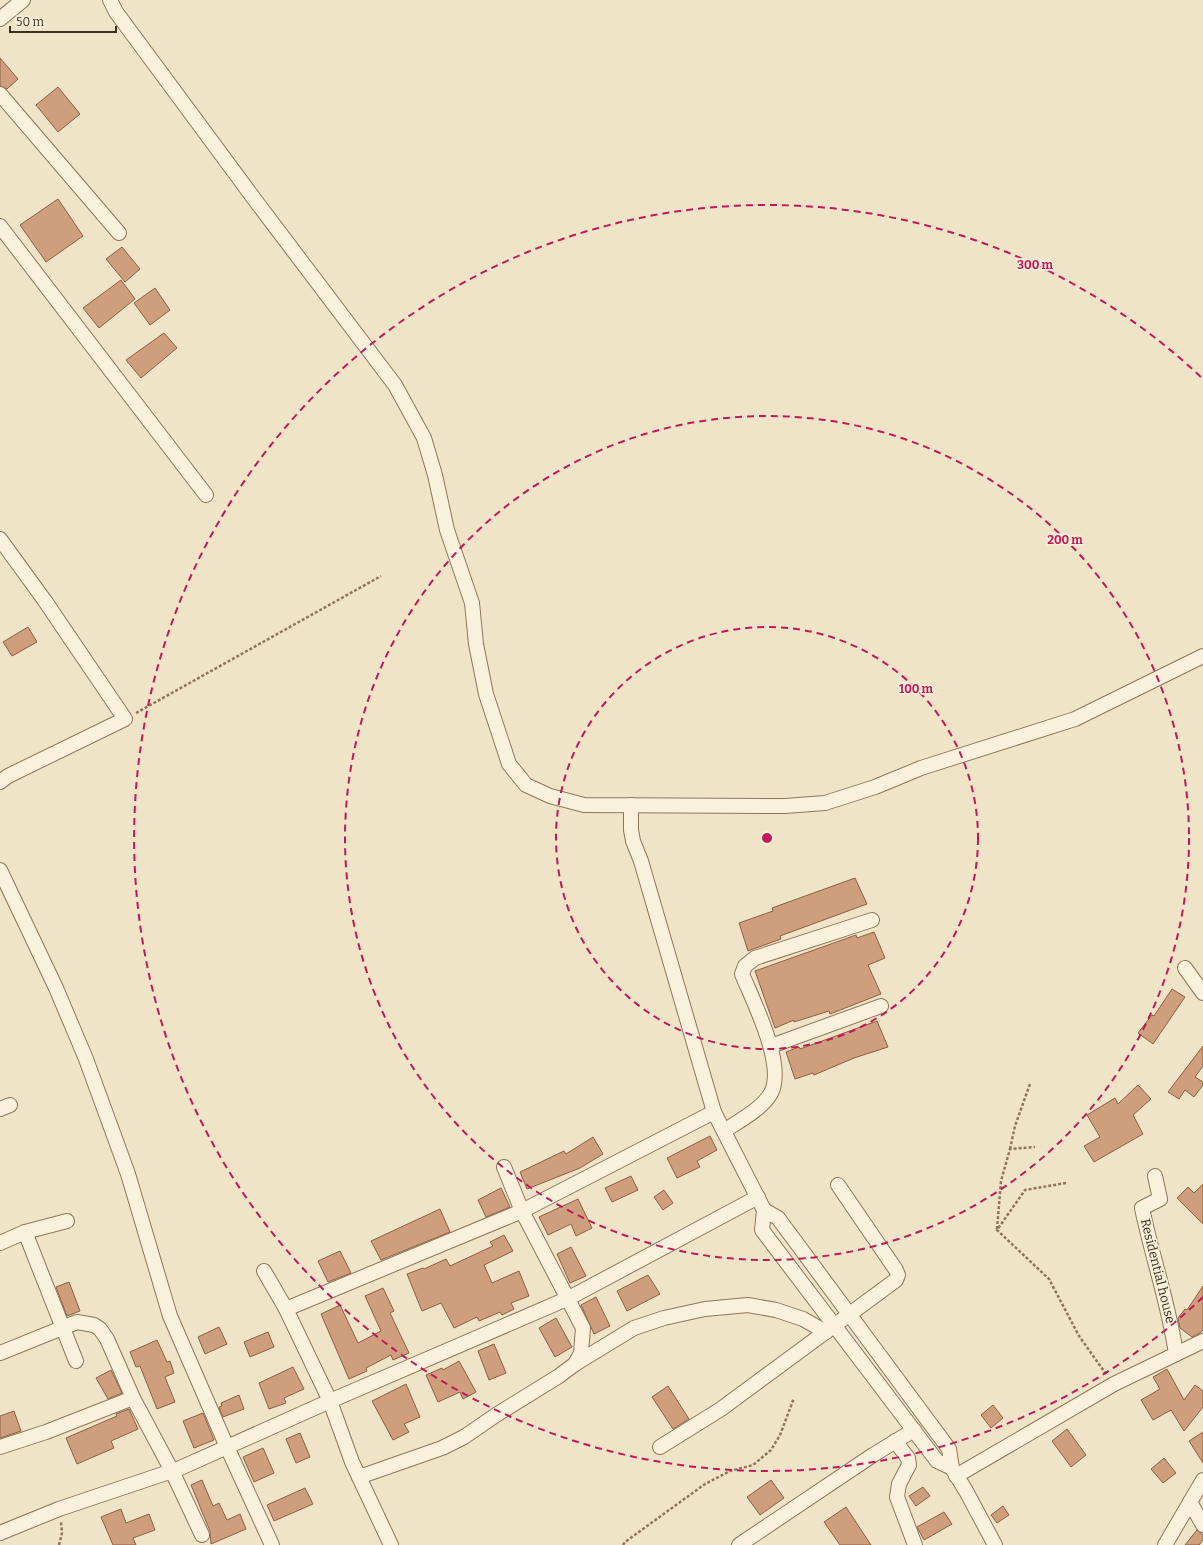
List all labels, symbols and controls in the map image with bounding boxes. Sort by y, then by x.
scale bar [10,8,116,34]
text: 50 m [16,15,45,29]
text: 300 m [1017,258,1053,272]
text: 200 m [1047,533,1083,547]
text: 100 m [899,682,934,696]
centre of rings [760,831,774,845]
street label: Residential house [1138,1217,1178,1325]

